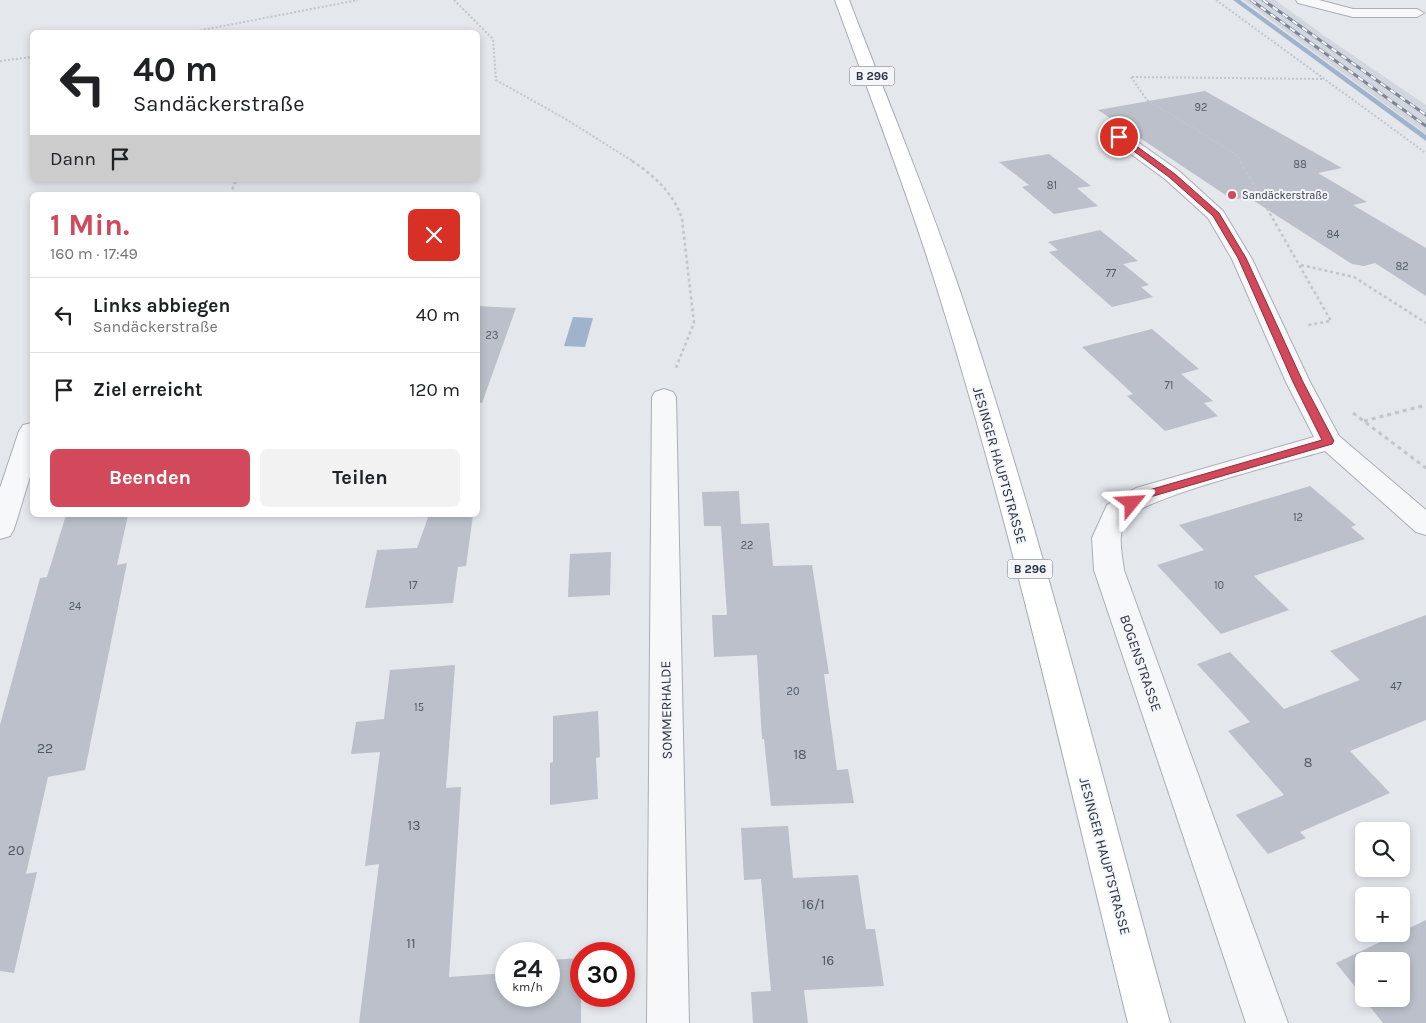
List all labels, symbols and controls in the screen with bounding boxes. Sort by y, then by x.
text: 40 m [133,49,218,90]
icon: left [50,50,115,115]
road number: B 296 [850,66,894,85]
text: Sandäckerstraße [133,91,305,117]
house number: 92 [1195,101,1207,114]
pin [1098,116,1140,158]
icon: arrive [1105,123,1133,151]
icon: arrive [106,145,134,173]
text: Dann [50,148,96,170]
house number: 88 [1293,158,1307,171]
house number: 81 [1047,179,1057,192]
marker: Sandäckerstraße [1226,189,1238,201]
place label: Sandäckerstraße [1242,189,1328,202]
text: 1 Min. [50,207,130,243]
button: close [408,209,460,261]
house number: 84 [1327,228,1339,241]
text: 160 m · 17:49 [50,244,138,263]
house number: 82 [1395,260,1409,273]
house number: 77 [1106,267,1116,280]
text: Links abbiegen [93,295,230,317]
icon: left [50,301,78,329]
text: 40 m [416,304,460,326]
text: Sandäckerstraße [93,317,218,336]
house number: 23 [486,329,498,342]
icon: arrive [50,376,78,404]
text: Ziel erreicht [93,379,203,401]
text: 120 m [409,379,460,401]
house number: 71 [1165,379,1173,392]
street label: JESINGER HAUPTSTRASSE [969,385,1030,546]
button: Beenden [50,449,250,507]
button: Teilen [260,449,460,507]
position arrow [1105,476,1157,528]
house number: 12 [1293,511,1303,524]
house number: 22 [741,539,753,552]
road number: B 296 [1008,560,1052,578]
house number: 17 [409,579,417,592]
house number: 10 [1214,579,1224,592]
house number: 24 [69,600,81,613]
street label: BOGENSTRASSE [1116,613,1165,714]
street label: SOMMERHALDE [657,660,676,759]
house number: 47 [1390,680,1402,693]
house number: 20 [787,685,799,698]
house number: 15 [414,701,424,714]
house number: 22 [37,740,53,757]
house number: 18 [793,746,807,763]
house number: 8 [1304,754,1312,771]
street label: JESINGER HAUPTSTRASSE [1075,775,1134,937]
house number: 13 [408,817,420,834]
map controls [1355,822,1410,1007]
button: search [1355,822,1410,877]
house number: 20 [8,842,24,859]
button: + [1355,887,1410,942]
house number: 16/1 [801,896,825,913]
house number: 11 [406,935,416,952]
speed limit sign: 30 [570,942,635,1007]
house number: 16 [822,952,834,969]
button: − [1355,952,1410,1007]
text: 24 [512,954,543,983]
text: km/h [512,980,543,994]

